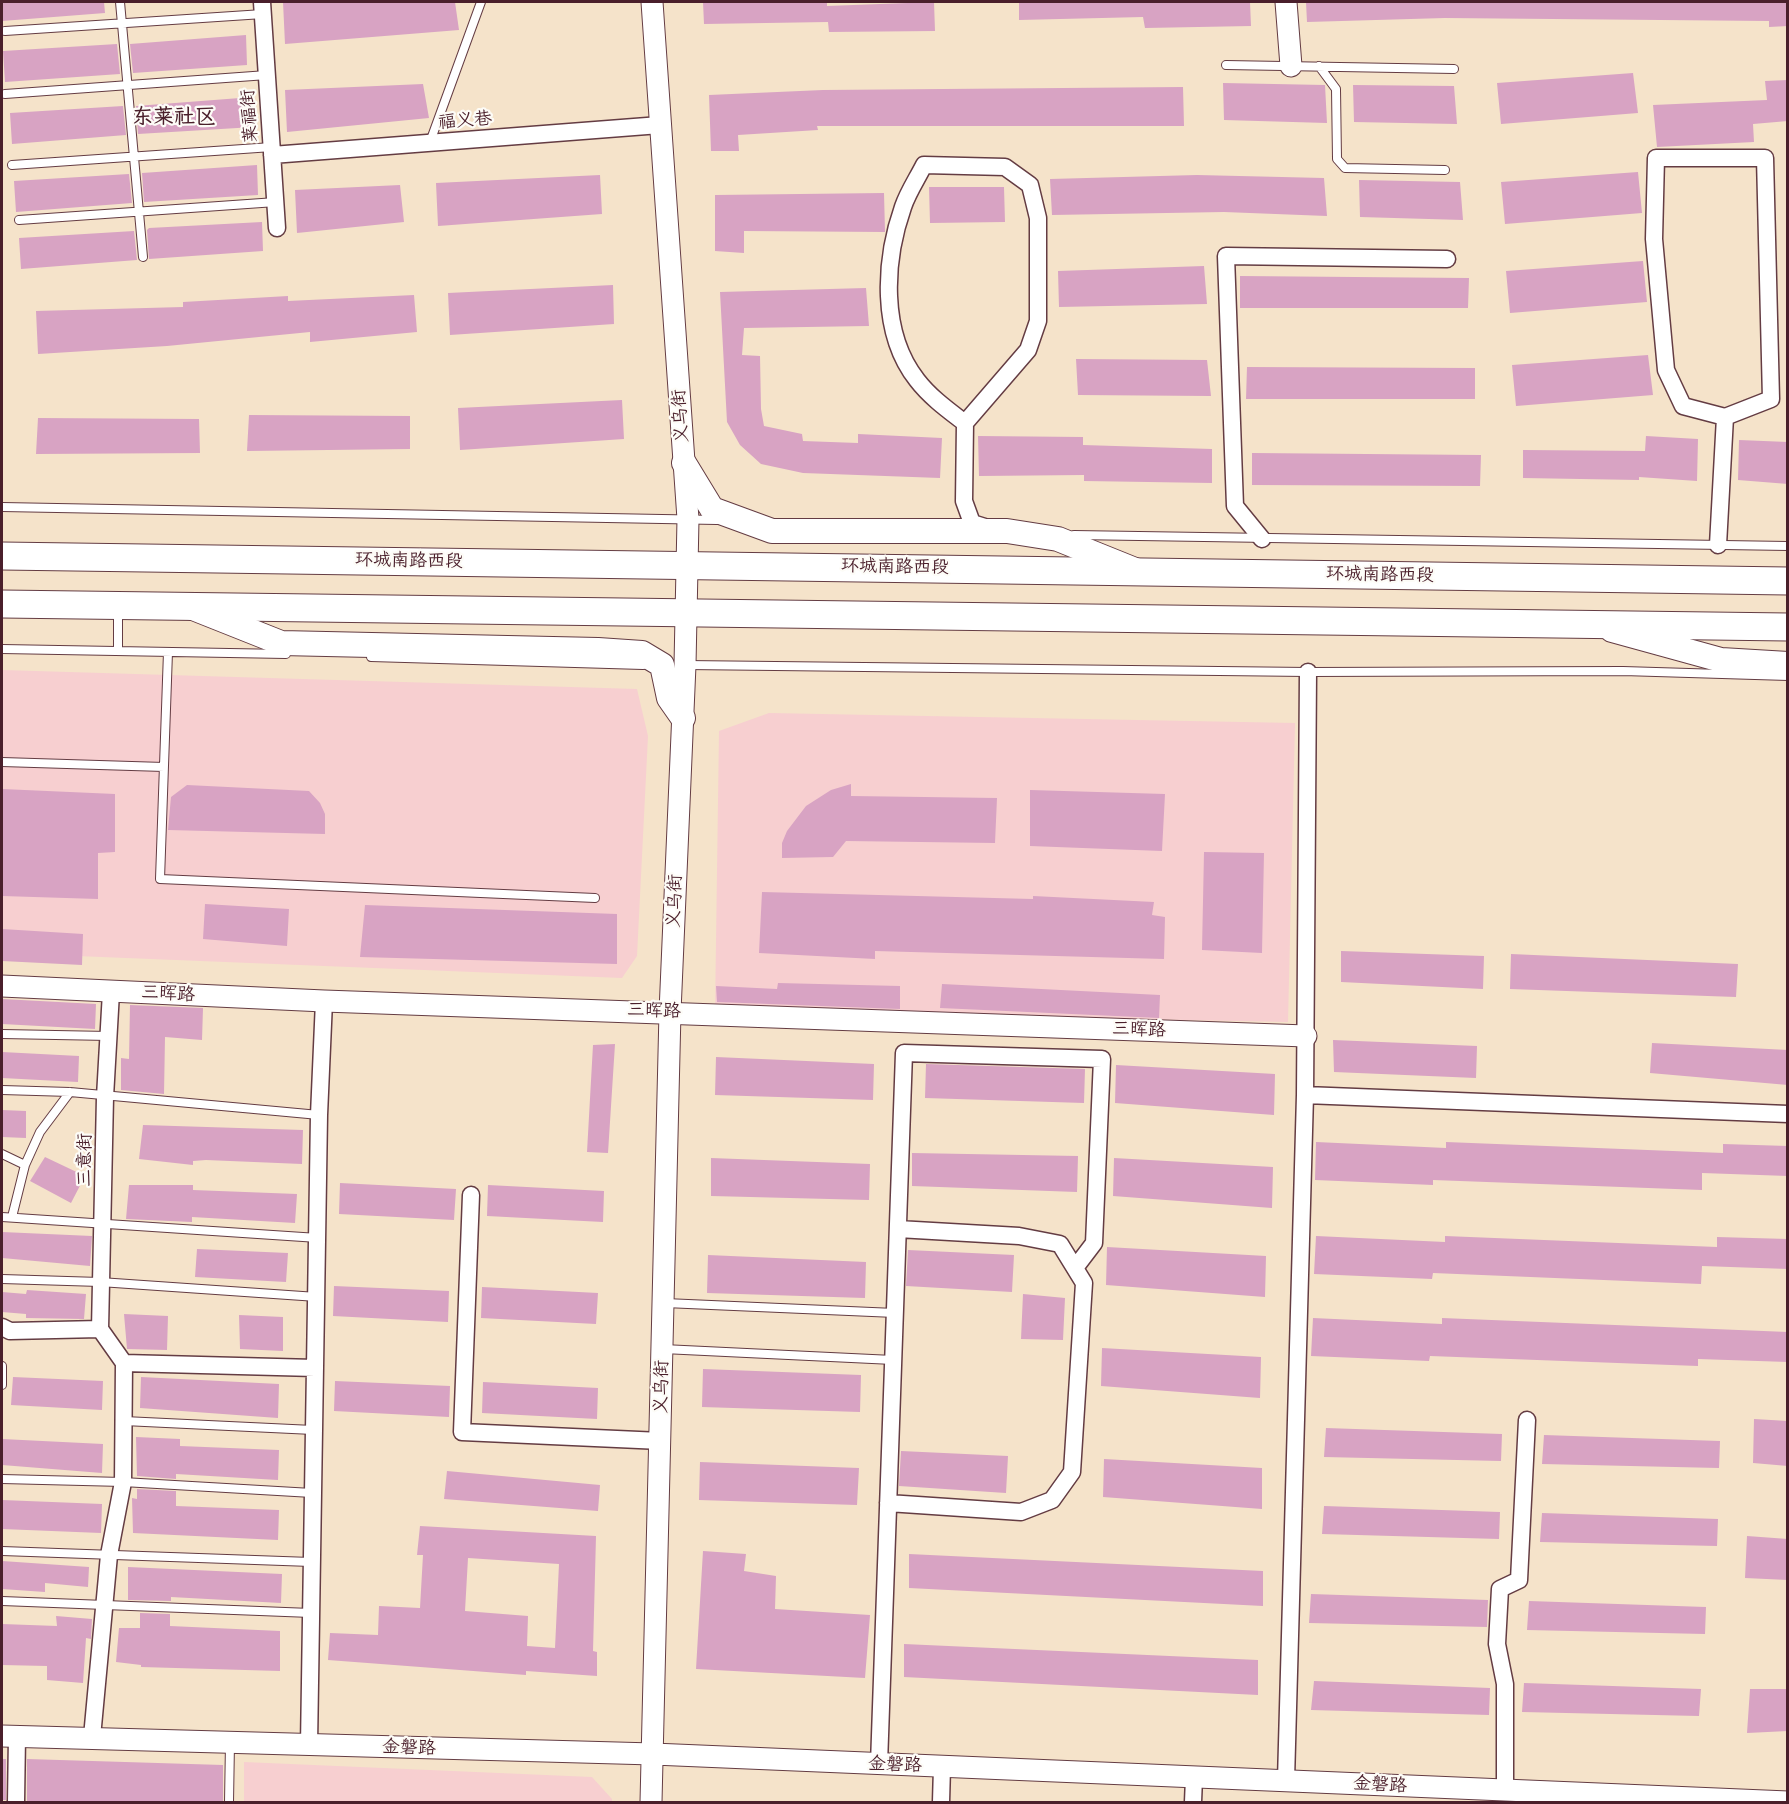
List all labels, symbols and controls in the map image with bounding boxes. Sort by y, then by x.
street label: 莱福街 [237,88,263,144]
district label: 东莱社区 [132,105,216,131]
street label: 福义巷 [437,108,493,134]
street label: 义乌街 [668,388,694,444]
street label: 环城南路西段 [355,549,463,573]
street label: 环城南路西段 [841,555,949,579]
street label: 环城南路西段 [1326,563,1434,587]
street label: 义乌街 [663,874,687,928]
street label: 三晖路 [140,982,196,1006]
street label: 三晖路 [627,999,681,1023]
street label: 三晖路 [1112,1018,1166,1042]
street label: 三意街 [74,1133,96,1187]
street label: 义乌街 [651,1360,673,1414]
street label: 金磐路 [382,1736,436,1760]
street label: 金磐路 [868,1753,922,1777]
street label: 金磐路 [1352,1773,1408,1797]

